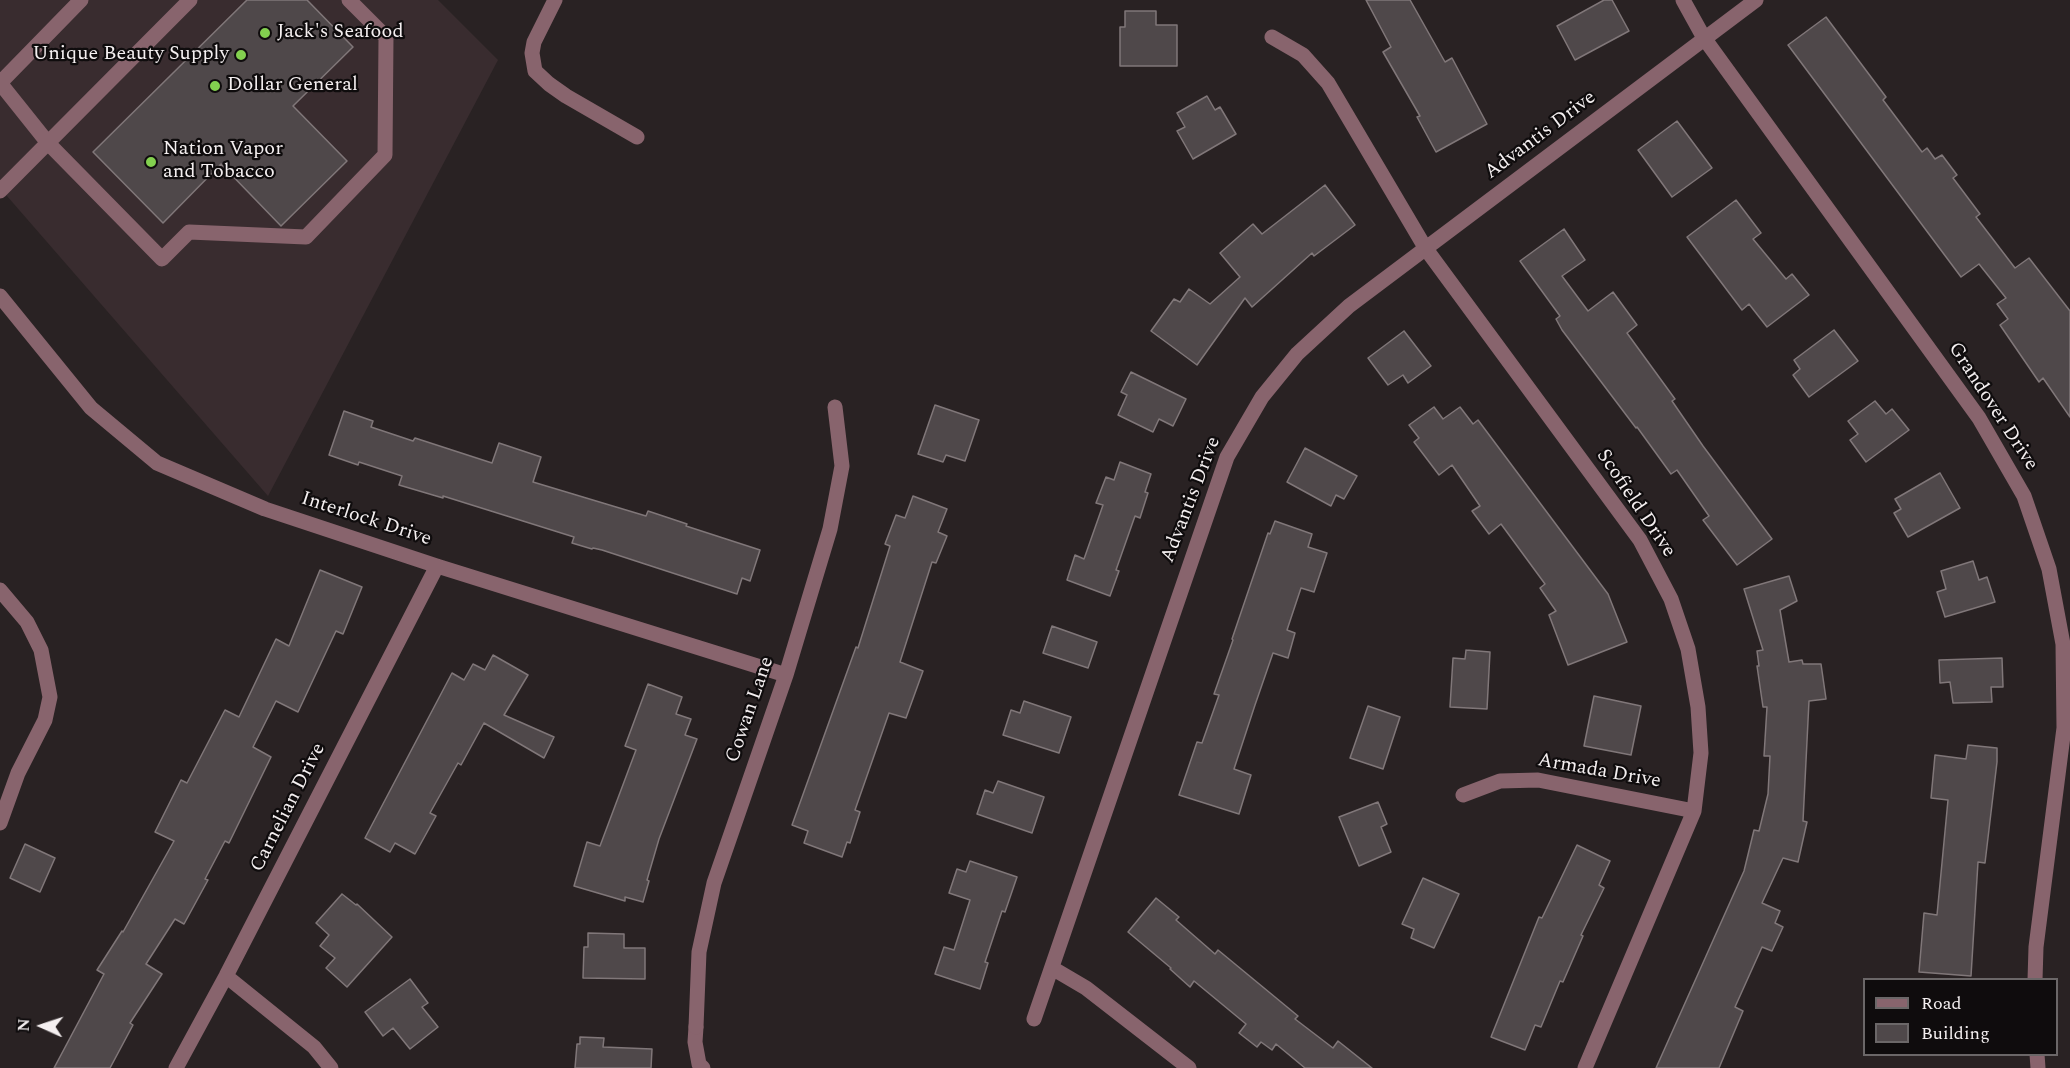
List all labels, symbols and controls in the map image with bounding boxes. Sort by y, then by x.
place label: Jack's Seafood [277,21,404,45]
marker: Jack's Seafood [258,26,272,40]
place label: Unique Beauty Supply [33,43,229,67]
marker: Unique Beauty Supply [234,48,248,62]
place label: Dollar General [227,74,358,98]
marker: Dollar General [208,79,222,93]
street label: Advantis Drive [1481,86,1601,186]
place label: Nation Vapor and Tobacco [163,138,283,185]
marker: Nation Vapor and Tobacco [144,155,158,169]
street label: Grandover Drive [1942,338,2042,476]
street label: Advantis Drive [1157,434,1227,566]
street label: Scofield Drive [1590,445,1680,563]
street label: Interlock Drive [298,488,434,552]
street label: Cowan Lane [722,654,780,766]
street label: Carnelian Drive [246,740,332,876]
street label: Armada Drive [1535,749,1663,795]
legend [1863,978,2058,1056]
text: Road [1921,990,1962,1017]
north arrow [12,996,72,1056]
text: N [12,1018,36,1032]
text: Building [1921,1020,1990,1047]

